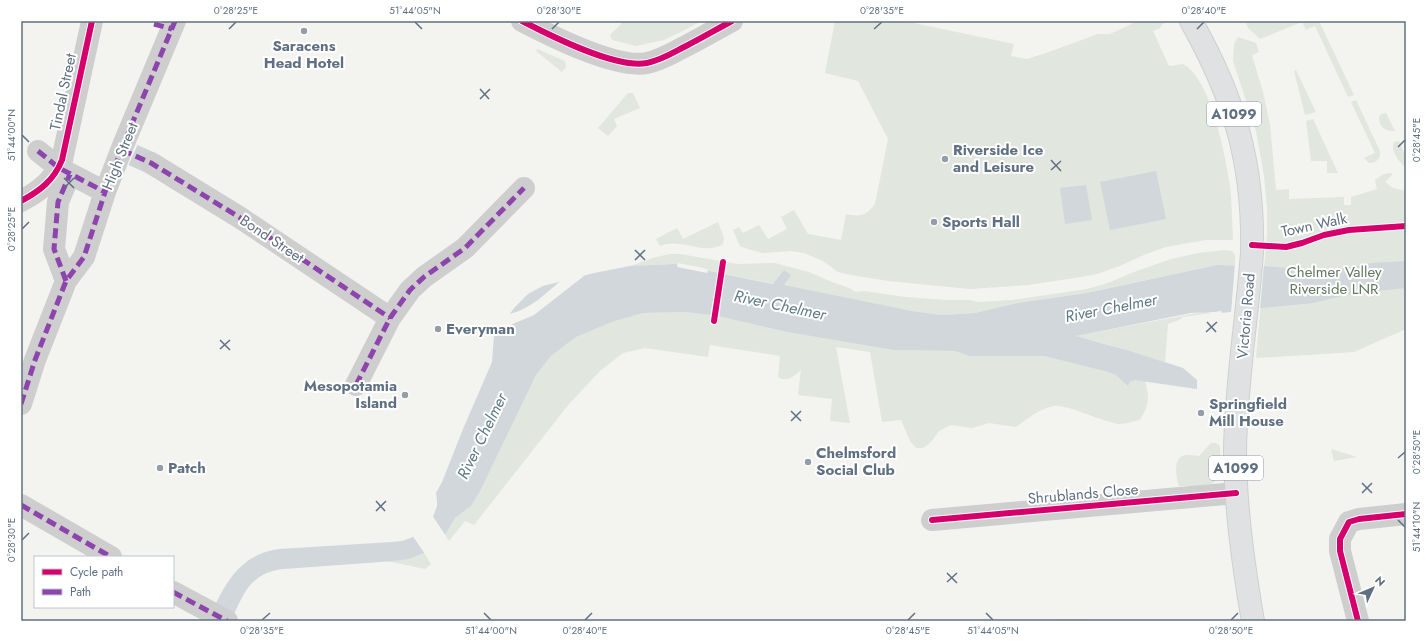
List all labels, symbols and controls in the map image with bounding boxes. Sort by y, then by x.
text: 0°28'25"E [214,3,258,18]
text: 51°44'05"N [389,3,441,18]
text: 0°28'30"E [537,3,581,18]
text: 0°28'35"E [860,3,904,18]
text: 0°28'40"E [1182,3,1226,18]
marker: Saracens Head Hotel [299,26,309,36]
place label: Saracens Head Hotel [264,35,344,74]
street label: Tindal Street [44,51,82,133]
road number: A1099 [1207,102,1261,126]
text: 51°44'00"N [4,109,19,161]
street label: High Street [96,118,144,193]
text: 0°28'45"E [1409,118,1424,162]
place label: Riverside Ice and Leisure [953,139,1044,178]
marker: Riverside Ice and Leisure [940,154,950,164]
text: 0°28'25"E [4,207,19,251]
street label: Town Walk [1279,207,1349,243]
street label: Bond Street [235,209,309,269]
place label: Sports Hall [942,211,1020,233]
marker: Sports Hall [929,217,939,227]
park label: Chelmer Valley Riverside LNR [1286,261,1382,300]
street label: Victoria Road [1231,272,1261,360]
water label: River Chelmer [732,284,830,326]
water label: River Chelmer [1063,287,1161,328]
place label: Everyman [446,318,515,340]
marker: Everyman [433,324,443,334]
place label: Mesopotamia Island [304,375,397,414]
water label: River Chelmer [451,388,514,483]
marker: Mesopotamia Island [400,390,410,400]
place label: Springfield Mill House [1209,393,1287,432]
marker: Springfield Mill House [1196,408,1206,418]
text: 0°28'50"E [1409,430,1424,474]
place label: Chelmsford Social Club [816,442,896,481]
road number: A1099 [1209,456,1263,480]
place label: Patch [168,457,206,479]
marker: Chelmsford Social Club [803,457,813,467]
marker: Patch [155,463,165,473]
street label: Shrublands Close [1027,478,1140,510]
text: 51°44'10"N [1409,502,1424,552]
text: 0°28'30"E [4,518,19,562]
legend [34,556,174,608]
text: Cycle path [70,563,123,581]
north arrow [1353,568,1393,608]
text: N [1371,572,1389,590]
text: Path [70,583,91,601]
text: 0°28'35"E [240,623,284,638]
text: 51°44'00"N [465,623,517,638]
text: 0°28'40"E [563,623,607,638]
text: 0°28'45"E [886,623,930,638]
text: 51°44'05"N [967,623,1019,638]
text: 0°28'50"E [1209,623,1253,638]

